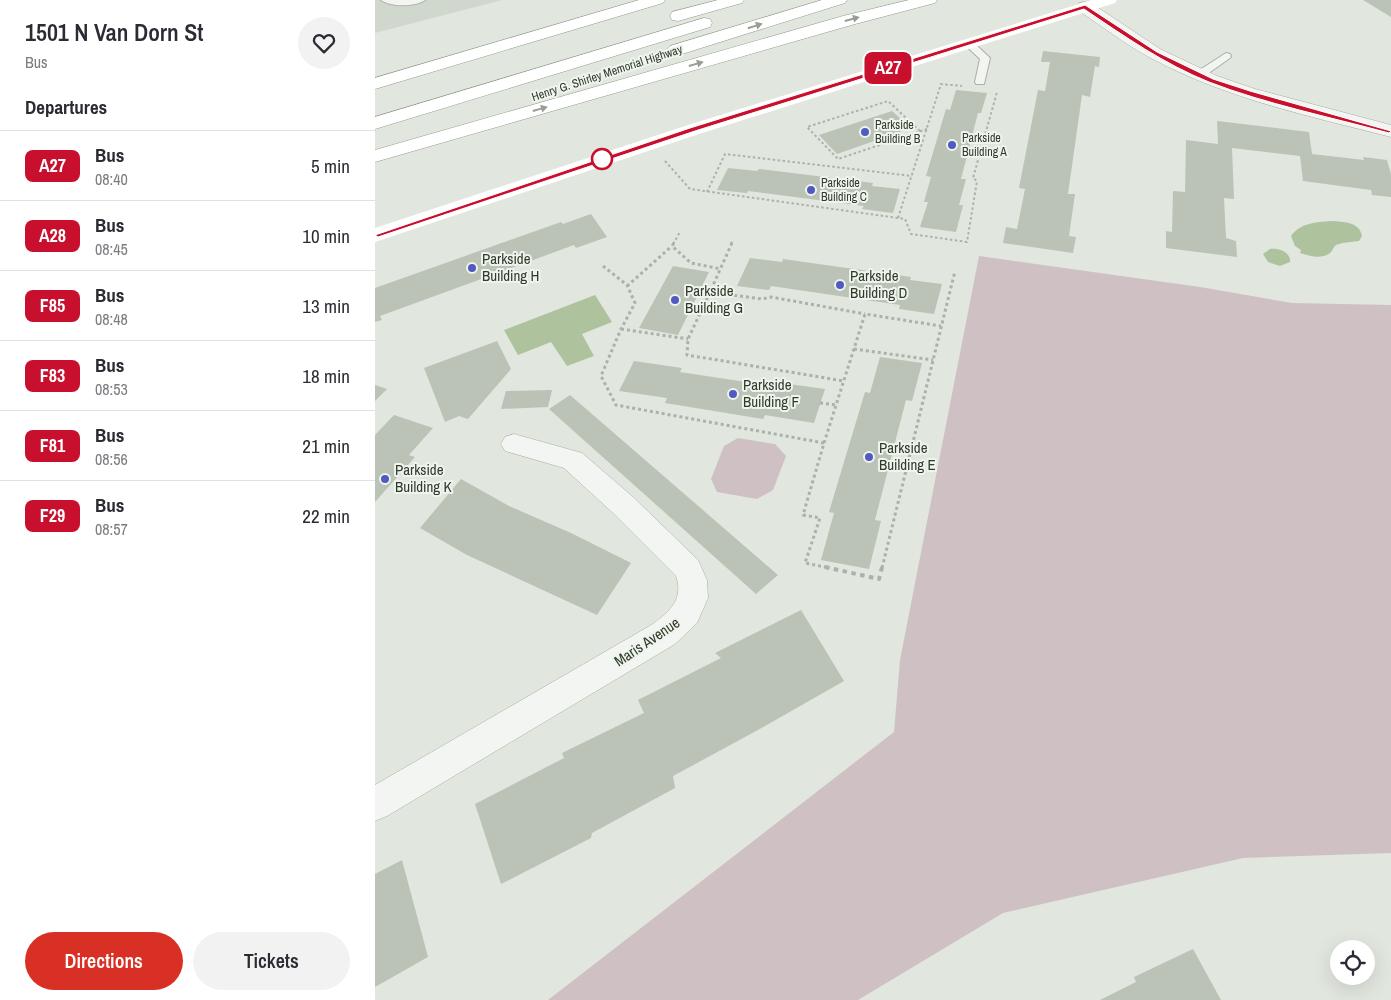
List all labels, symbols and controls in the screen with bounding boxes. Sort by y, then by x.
one-way arrow [844,15,859,23]
text: 1501 N Van Dorn St [25,16,204,48]
button: heart [298,17,350,69]
one-way arrow [747,21,762,29]
street label: Henry G. Shirley Memorial Highway [530,41,684,105]
text: Bus [25,51,48,73]
line badge: A27 [859,52,917,84]
text: A27 [874,55,902,80]
one-way arrow [688,59,703,67]
text: Departures [25,94,107,120]
one-way arrow [532,104,547,112]
place label: Parkside Building B [875,117,921,147]
marker: Parkside Building B [859,126,871,138]
place label: Parkside Building A [962,130,1007,160]
marker: Parkside Building A [946,139,958,151]
text: Bus [95,142,124,168]
unlabelled marker [591,148,613,170]
text: A27 [39,153,66,178]
text: 5 min [311,153,350,179]
text: 08:40 [95,168,128,190]
place label: Parkside Building C [821,175,867,205]
marker: Parkside Building C [805,184,817,196]
text: Bus [95,212,124,238]
text: A28 [39,223,66,248]
text: 10 min [302,223,350,249]
text: 08:45 [95,238,128,260]
place label: Parkside Building H [482,248,539,286]
marker: Parkside Building H [466,262,478,274]
place label: Parkside Building D [850,265,908,303]
marker: Parkside Building D [834,279,846,291]
place label: Parkside Building G [685,280,743,318]
text: Bus [95,282,124,308]
text: F85 [40,293,65,318]
text: 13 min [302,293,350,319]
marker: Parkside Building G [669,294,681,306]
text: 08:48 [95,308,128,330]
text: Bus [95,352,124,378]
text: F83 [40,363,65,388]
text: 18 min [302,363,350,389]
place label: Parkside Building F [743,374,799,412]
text: 08:53 [95,378,128,400]
marker: Parkside Building F [727,388,739,400]
text: Bus [95,422,124,448]
text: F81 [40,433,65,458]
text: 21 min [302,433,350,459]
place label: Parkside Building E [879,437,936,475]
text: 08:56 [95,448,128,470]
marker: Parkside Building E [863,451,875,463]
place label: Parkside Building K [395,459,453,497]
marker: Parkside Building K [379,473,391,485]
text: Bus [95,492,124,518]
text: F29 [40,503,65,528]
text: 22 min [302,503,350,529]
text: 08:57 [95,518,128,540]
street label: Maris Avenue [610,612,684,671]
button: Directions [25,932,183,990]
button: Tickets [193,932,350,990]
map controls [1330,940,1375,985]
button: locate [1330,940,1375,985]

